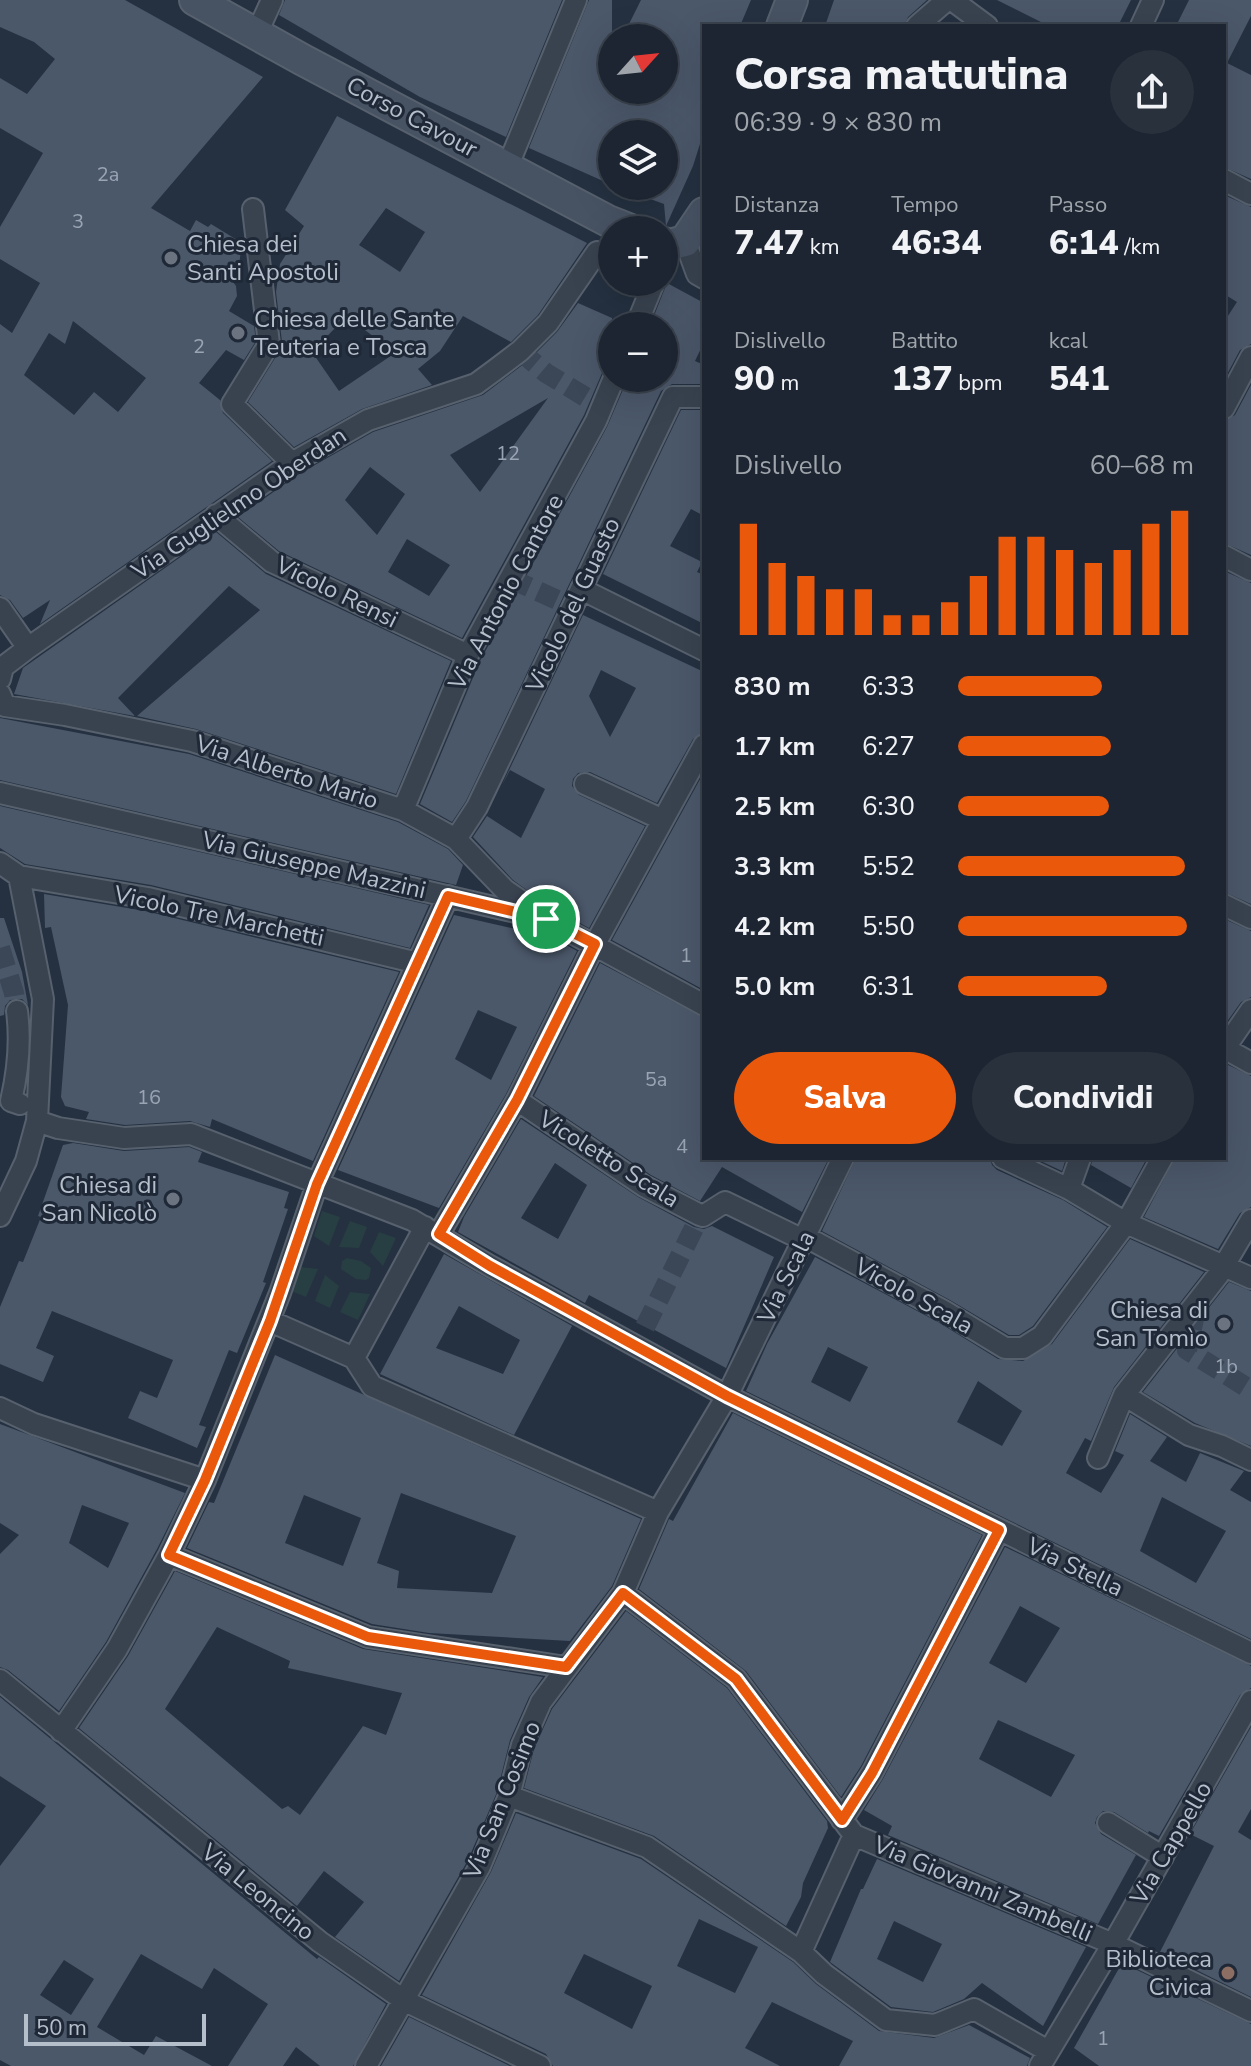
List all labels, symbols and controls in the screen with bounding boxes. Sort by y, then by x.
north arrow [598,24,678,104]
map controls [598,24,678,392]
text: Corsa mattutina [734,45,1069,105]
button: share [1110,50,1194,134]
street label: Corso Cavour [341,69,483,165]
text: 06:39 · 9 × 830 m [734,105,942,140]
button: layers [598,120,678,200]
house number: 2a [97,161,119,188]
text: Distanza [734,190,820,220]
text: Tempo [891,190,959,220]
text: Passo [1049,190,1107,220]
house number: 3 [72,208,84,235]
button: + [598,216,678,296]
text: 7.47 [734,220,804,266]
text: 46:34 [891,220,982,266]
text: 6:14 [1049,220,1119,266]
place label: Chiesa dei Santi Apostoli [187,228,339,288]
text: km [804,232,840,262]
text: /km [1119,232,1160,262]
marker: Chiesa dei Santi Apostoli [162,249,180,267]
place label: Chiesa delle Sante Teuteria e Tosca [254,303,455,363]
button: − [598,312,678,392]
marker: Chiesa delle Sante Teuteria e Tosca [229,324,247,342]
text: Dislivello [734,326,826,356]
text: Battito [891,326,958,356]
text: kcal [1049,326,1088,356]
house number: 2 [193,333,205,360]
text: 90 [734,356,775,402]
text: 137 [891,356,953,402]
text: 541 [1049,356,1110,402]
text: m [775,368,799,398]
text: bpm [953,368,1003,398]
street label: Via Guglielmo Oberdan [125,419,353,587]
house number: 12 [496,440,520,467]
text: Dislivello [734,448,842,483]
text: 60–68 m [1090,448,1194,483]
street label: Via Antonio Cantore [440,489,571,696]
street label: Vicolo del Guasto [518,512,628,699]
street label: Vicolo Rensi [270,548,403,635]
text: 830 m [734,669,811,704]
text: 6:33 [862,669,915,704]
street label: Via Alberto Mario [191,727,382,817]
text: 1.7 km [734,729,815,764]
text: 6:27 [862,729,915,764]
text: 2.5 km [734,789,815,824]
text: 6:30 [862,789,915,824]
street label: Via Giuseppe Mazzini [198,823,429,906]
text: 3.3 km [734,849,815,884]
text: 5:52 [862,849,915,884]
street label: Vicolo Tre Marchetti [110,878,327,954]
pin [512,885,580,953]
icon: arrive [524,897,568,941]
text: 4.2 km [734,909,815,944]
text: 5:50 [862,909,915,944]
house number: 1 [680,942,692,969]
text: 5.0 km [734,969,815,1004]
text: 6:31 [862,969,915,1004]
button: Salva [734,1052,956,1144]
button: Condividi [972,1052,1194,1144]
house number: 5a [645,1066,667,1093]
house number: 16 [137,1084,161,1111]
street label: Vicoletto Scala [532,1102,685,1215]
house number: 4 [676,1133,688,1160]
place label: Chiesa di San Nicolò [42,1169,157,1229]
marker: Chiesa di San Nicolò [164,1190,182,1208]
street label: Via Scala [749,1225,822,1330]
street label: Vicolo Scala [848,1250,979,1342]
place label: Chiesa di San Tomìo [1095,1294,1208,1354]
marker: Chiesa di San Tomìo [1215,1315,1233,1333]
house number: 1b [1214,1353,1238,1380]
street label: Via Stella [1020,1529,1129,1604]
street label: Via San Cosimo [455,1716,548,1885]
street label: Via Cappello [1122,1775,1219,1911]
street label: Via Giovanni Zambelli [868,1828,1097,1950]
street label: Via Leoncino [194,1836,321,1948]
place label: Biblioteca Civica [1106,1943,1212,2003]
marker: Biblioteca Civica [1219,1964,1237,1982]
scale bar [24,2010,206,2046]
text: 50 m [36,2013,87,2043]
house number: 1 [1097,2025,1109,2052]

